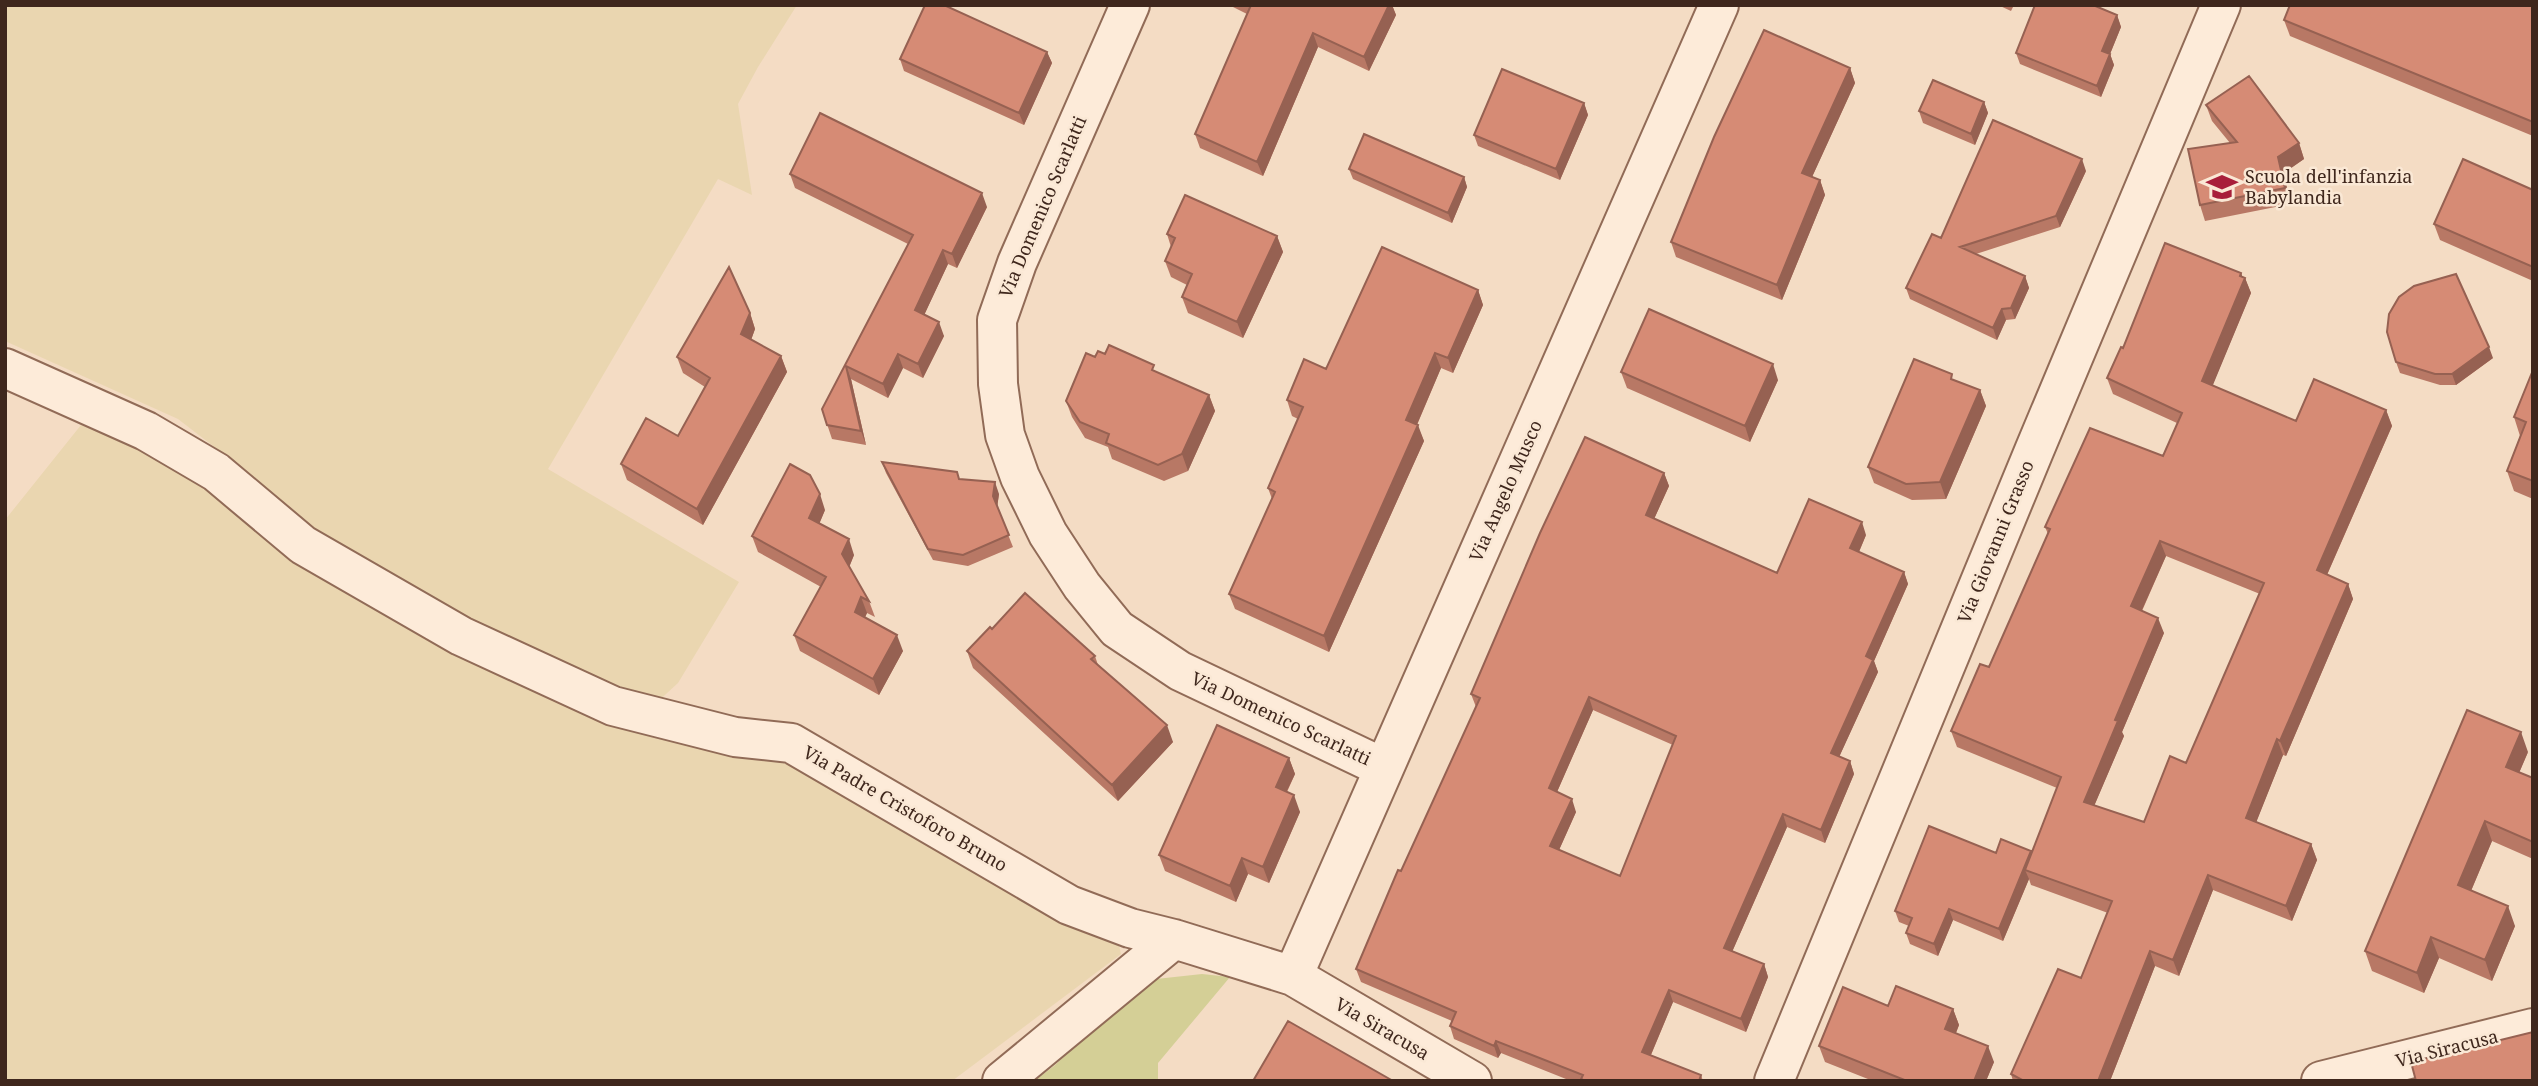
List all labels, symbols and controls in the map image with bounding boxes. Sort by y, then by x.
street label: Via Domenico Scarlatti [993,112,1091,301]
place label: Scuola dell'infanzia Babylandia [2245,164,2413,209]
school or university icon: Scuola dell'infanzia Babylandia [2205,170,2239,204]
street label: Via Angelo Musco [1463,416,1547,565]
street label: Via Giovanni Grasso [1951,457,2039,627]
street label: Via Domenico Scarlatti [1188,666,1375,770]
street label: Via Padre Cristoforo Bruno [799,740,1012,877]
street label: Via Siracusa [1331,991,1434,1065]
street label: Via Siracusa [2393,1024,2501,1072]

